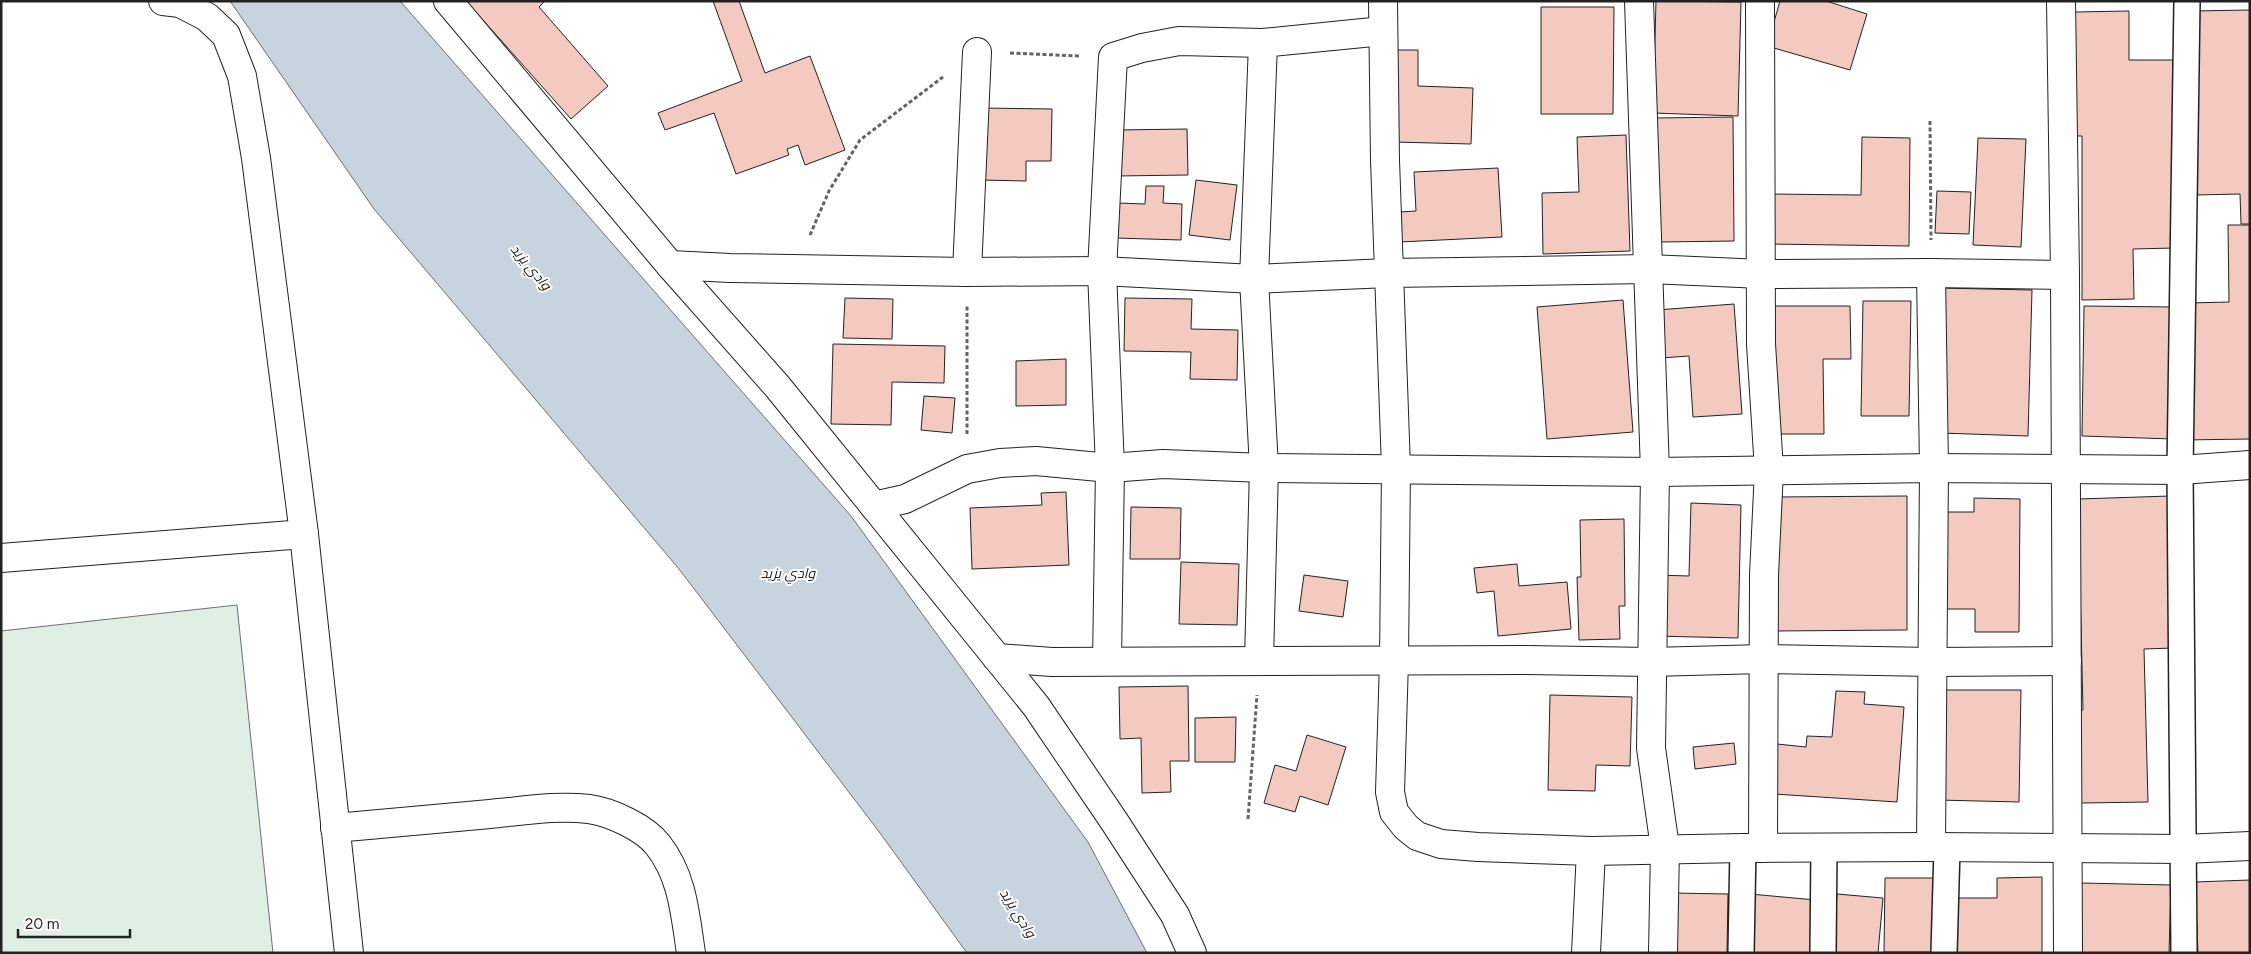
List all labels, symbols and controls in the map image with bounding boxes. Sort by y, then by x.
water label: وادي يزيد [504,241,556,297]
water label: وادي يزيد [761,565,817,585]
water label: وادي يزيد [993,886,1040,944]
scale bar [18,906,130,938]
text: 20 m [25,915,59,933]

